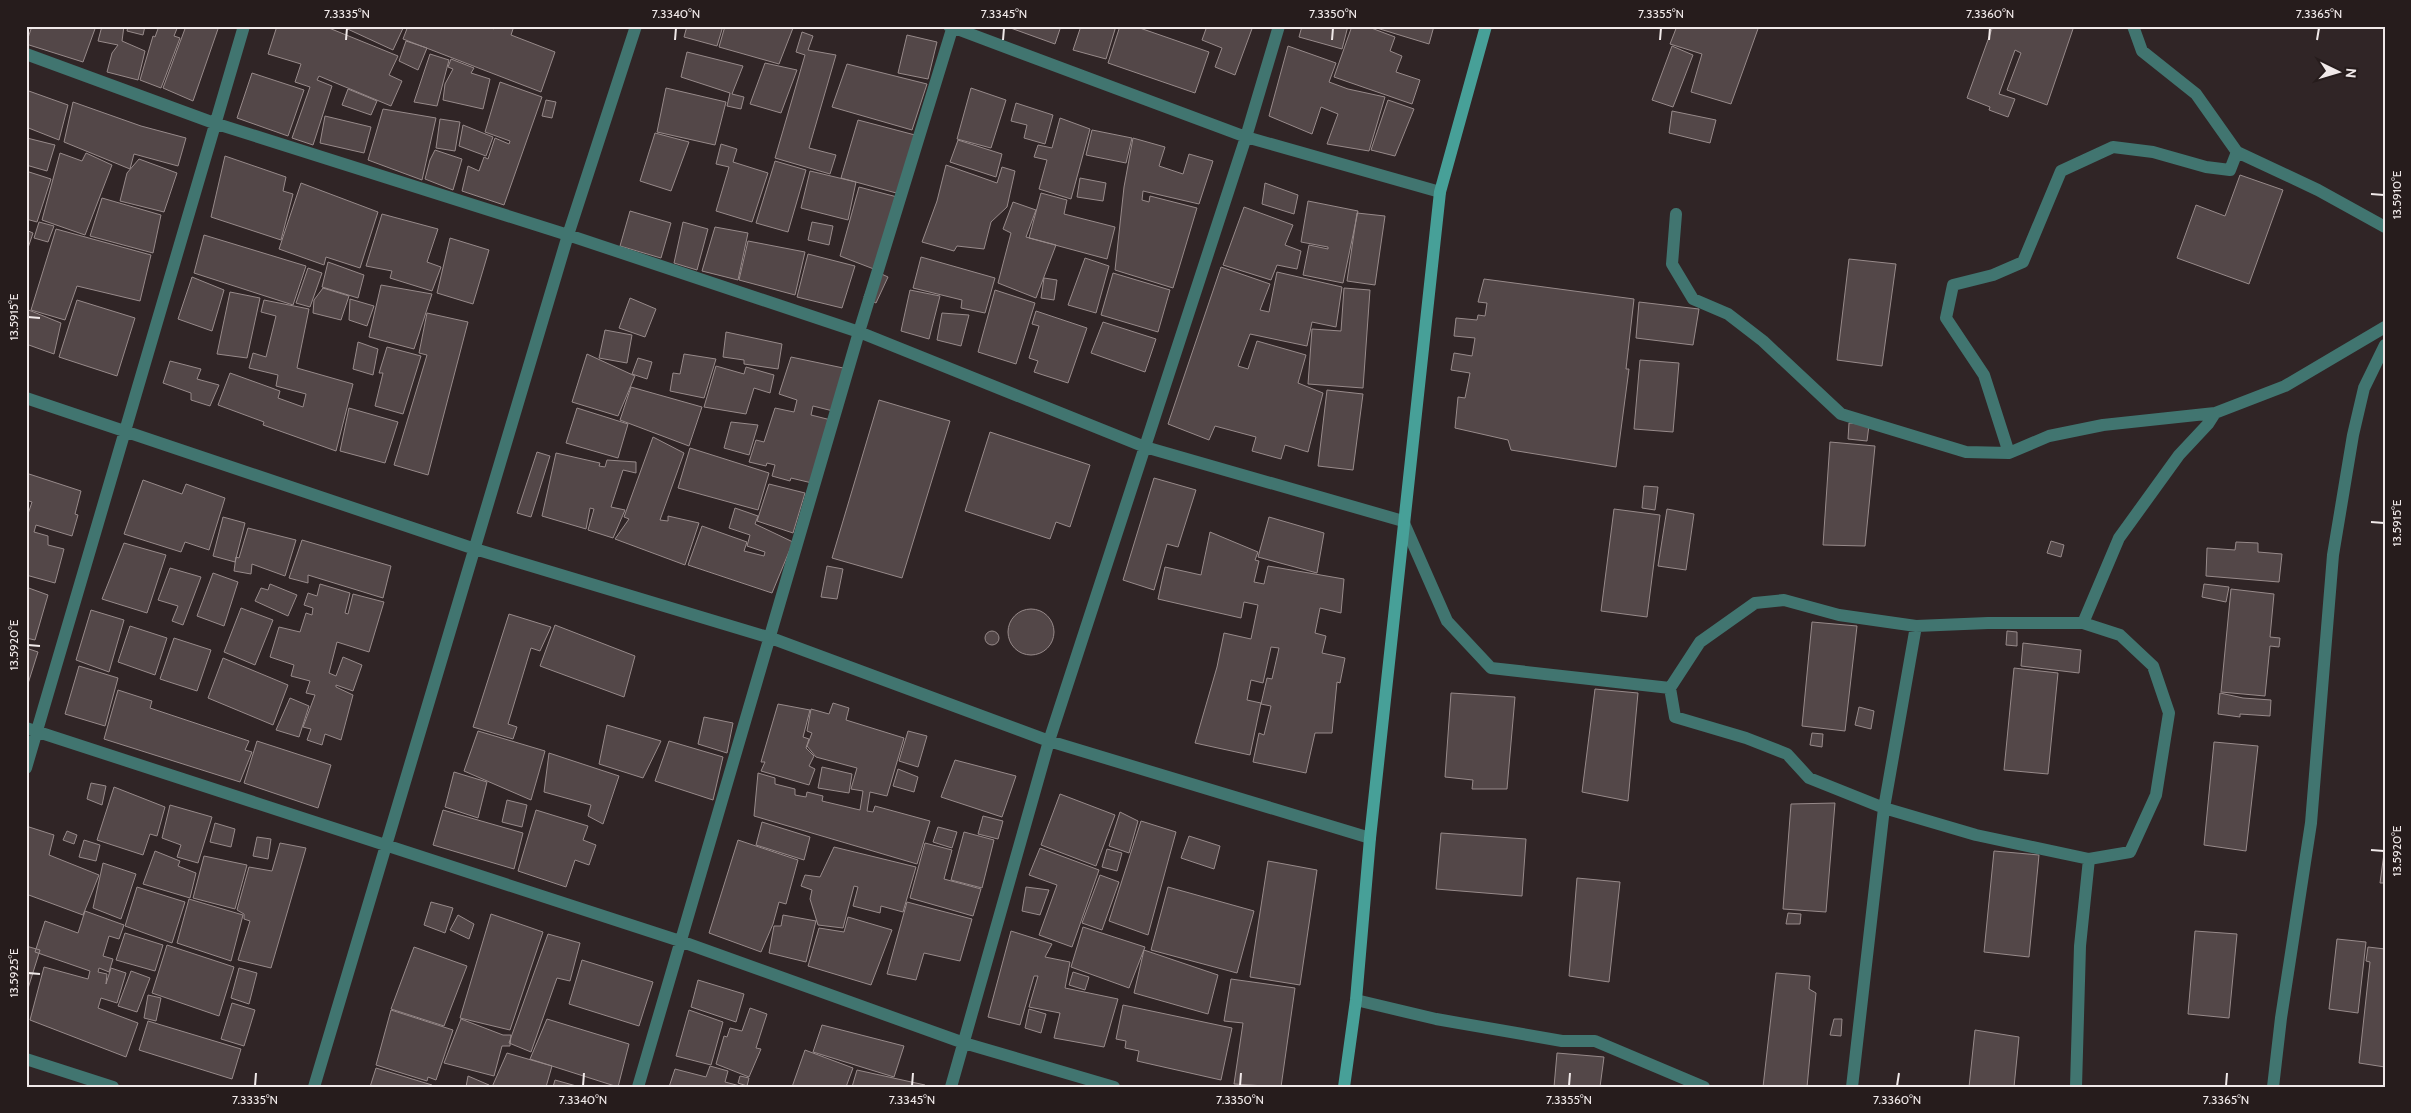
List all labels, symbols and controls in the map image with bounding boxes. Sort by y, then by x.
text: 7.3335°N [324,6,370,21]
text: 7.3340°N [652,6,700,21]
text: 7.3345°N [981,6,1027,21]
text: 7.3350°N [1309,6,1357,21]
text: 7.3355°N [1638,6,1684,21]
text: 7.3360°N [1966,6,2014,21]
text: 7.3365°N [2296,6,2342,21]
north arrow [2314,48,2364,98]
text: N [2342,67,2360,79]
text: 13.5910°E [2389,170,2404,219]
text: 13.5915°E [6,293,21,340]
text: 13.5915°E [2389,499,2404,546]
text: 13.5920°E [6,619,21,671]
text: 13.5920°E [2389,825,2404,877]
text: 13.5925°E [6,948,21,998]
text: 7.3335°N [232,1092,278,1107]
text: 7.3340°N [559,1092,607,1107]
text: 7.3345°N [889,1092,935,1107]
text: 7.3350°N [1216,1092,1264,1107]
text: 7.3355°N [1546,1092,1592,1107]
text: 7.3360°N [1873,1092,1921,1107]
text: 7.3365°N [2203,1092,2249,1107]

